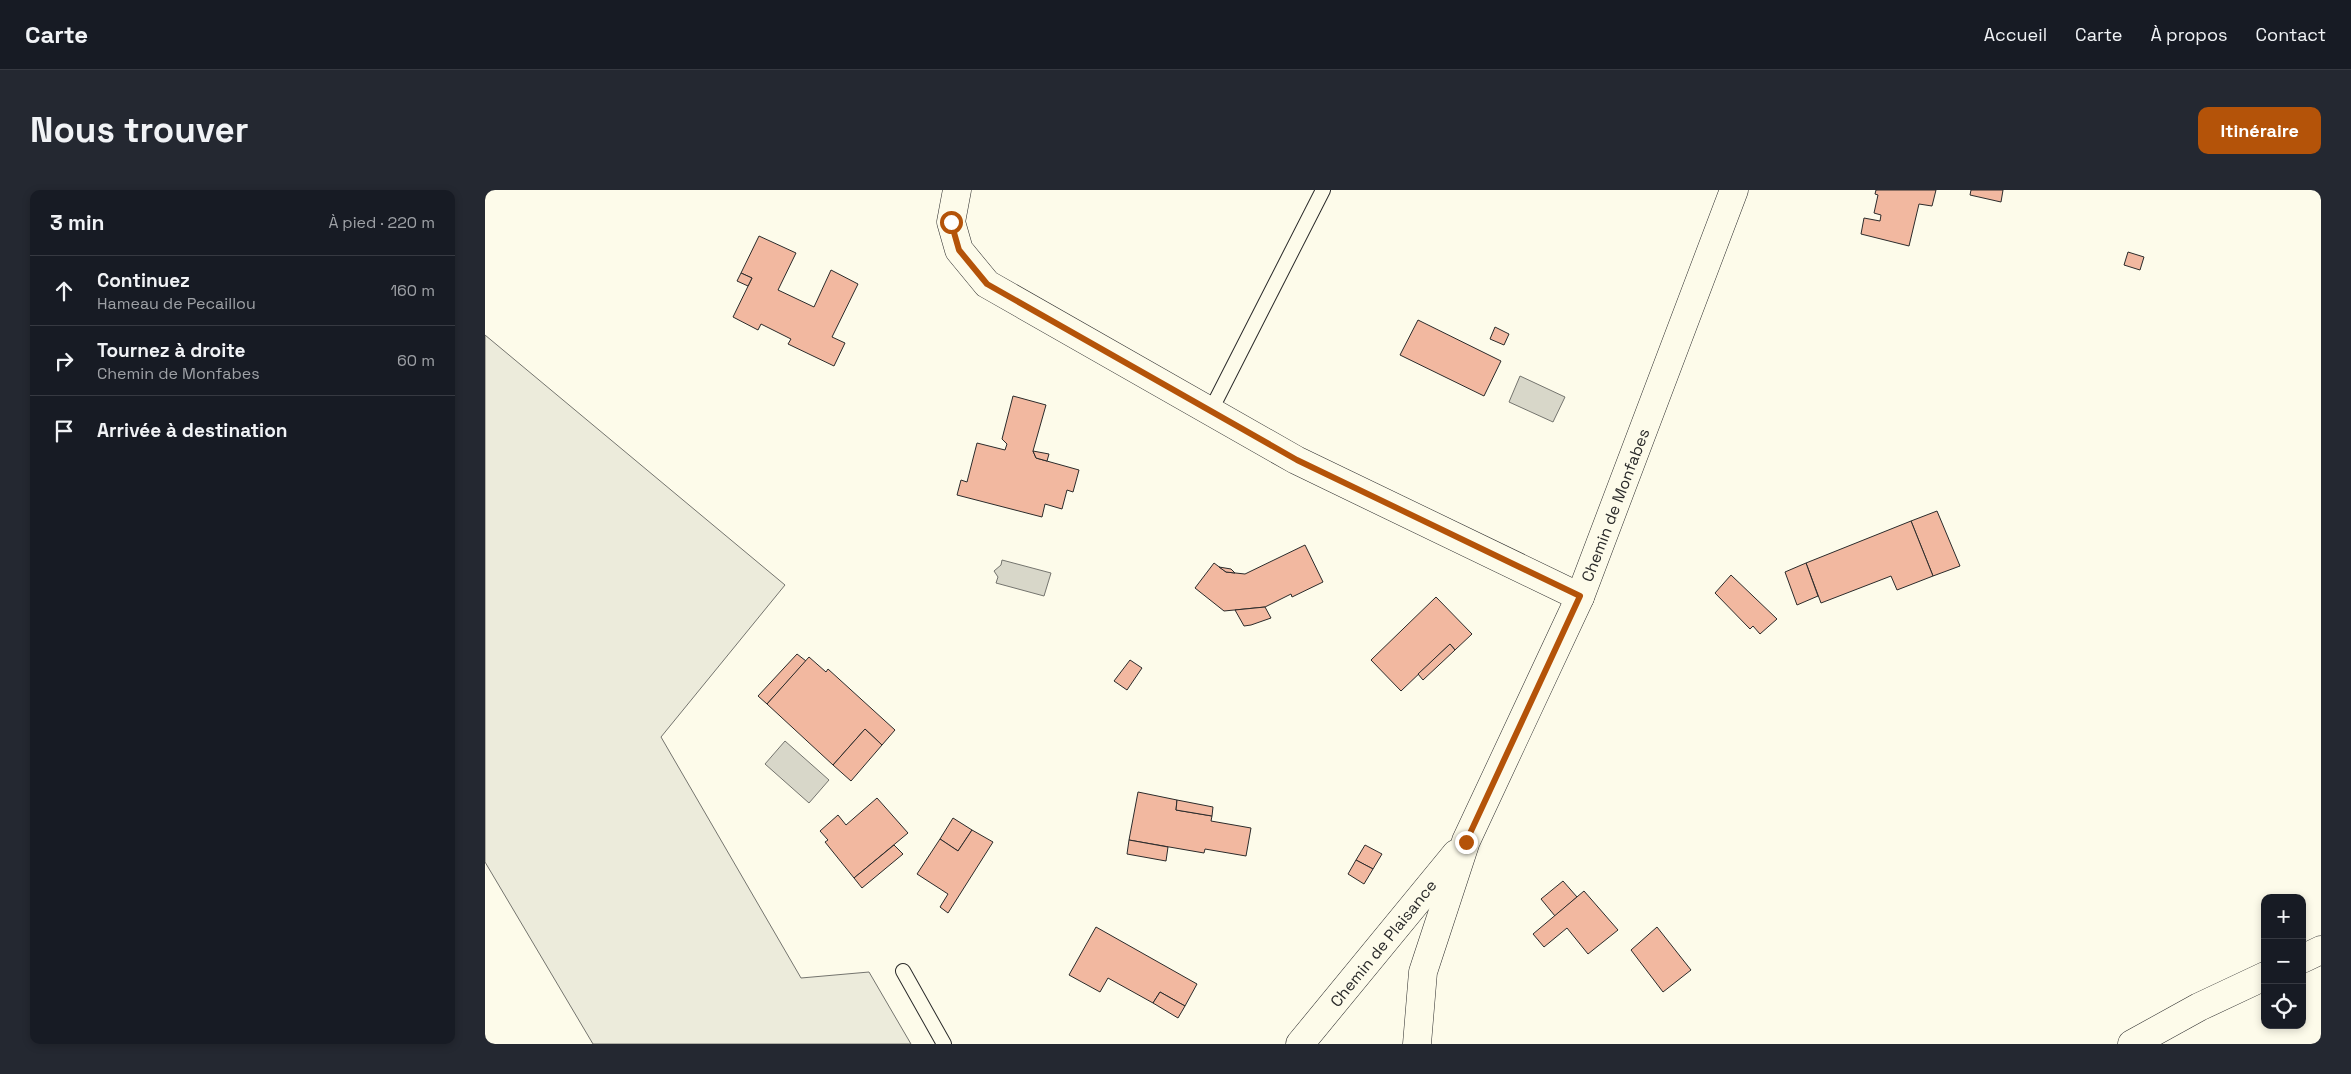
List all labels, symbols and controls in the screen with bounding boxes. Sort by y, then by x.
text: Carte [25,19,88,50]
text: Accueil [1984,23,2047,46]
text: Carte [2075,23,2122,46]
text: À propos [2150,23,2228,46]
text: Contact [2256,23,2326,46]
button: Itinéraire [2198,107,2321,154]
text: Nous trouver [30,108,249,152]
text: 3 min [50,209,105,236]
route start [940,211,963,234]
text: À pied · 220 m [328,212,435,233]
text: Continuez [97,268,190,293]
icon: ahead [50,277,78,305]
text: 160 m [390,280,435,301]
text: Hameau de Pecaillou [97,293,256,314]
text: Tournez à droite [97,338,246,363]
icon: right [50,347,78,375]
text: 60 m [397,350,435,371]
text: Chemin de Monfabes [97,363,260,384]
icon: arrive [50,417,78,445]
text: Arrivée à destination [97,418,287,443]
street label: Chemin de Monfabes [1577,425,1654,585]
route end [1455,831,1478,854]
street label: Chemin de Plaisance [1325,875,1441,1011]
map controls [2261,894,2306,1029]
button: + [2261,894,2306,939]
button: − [2261,939,2306,984]
button: locate [2261,984,2306,1029]

